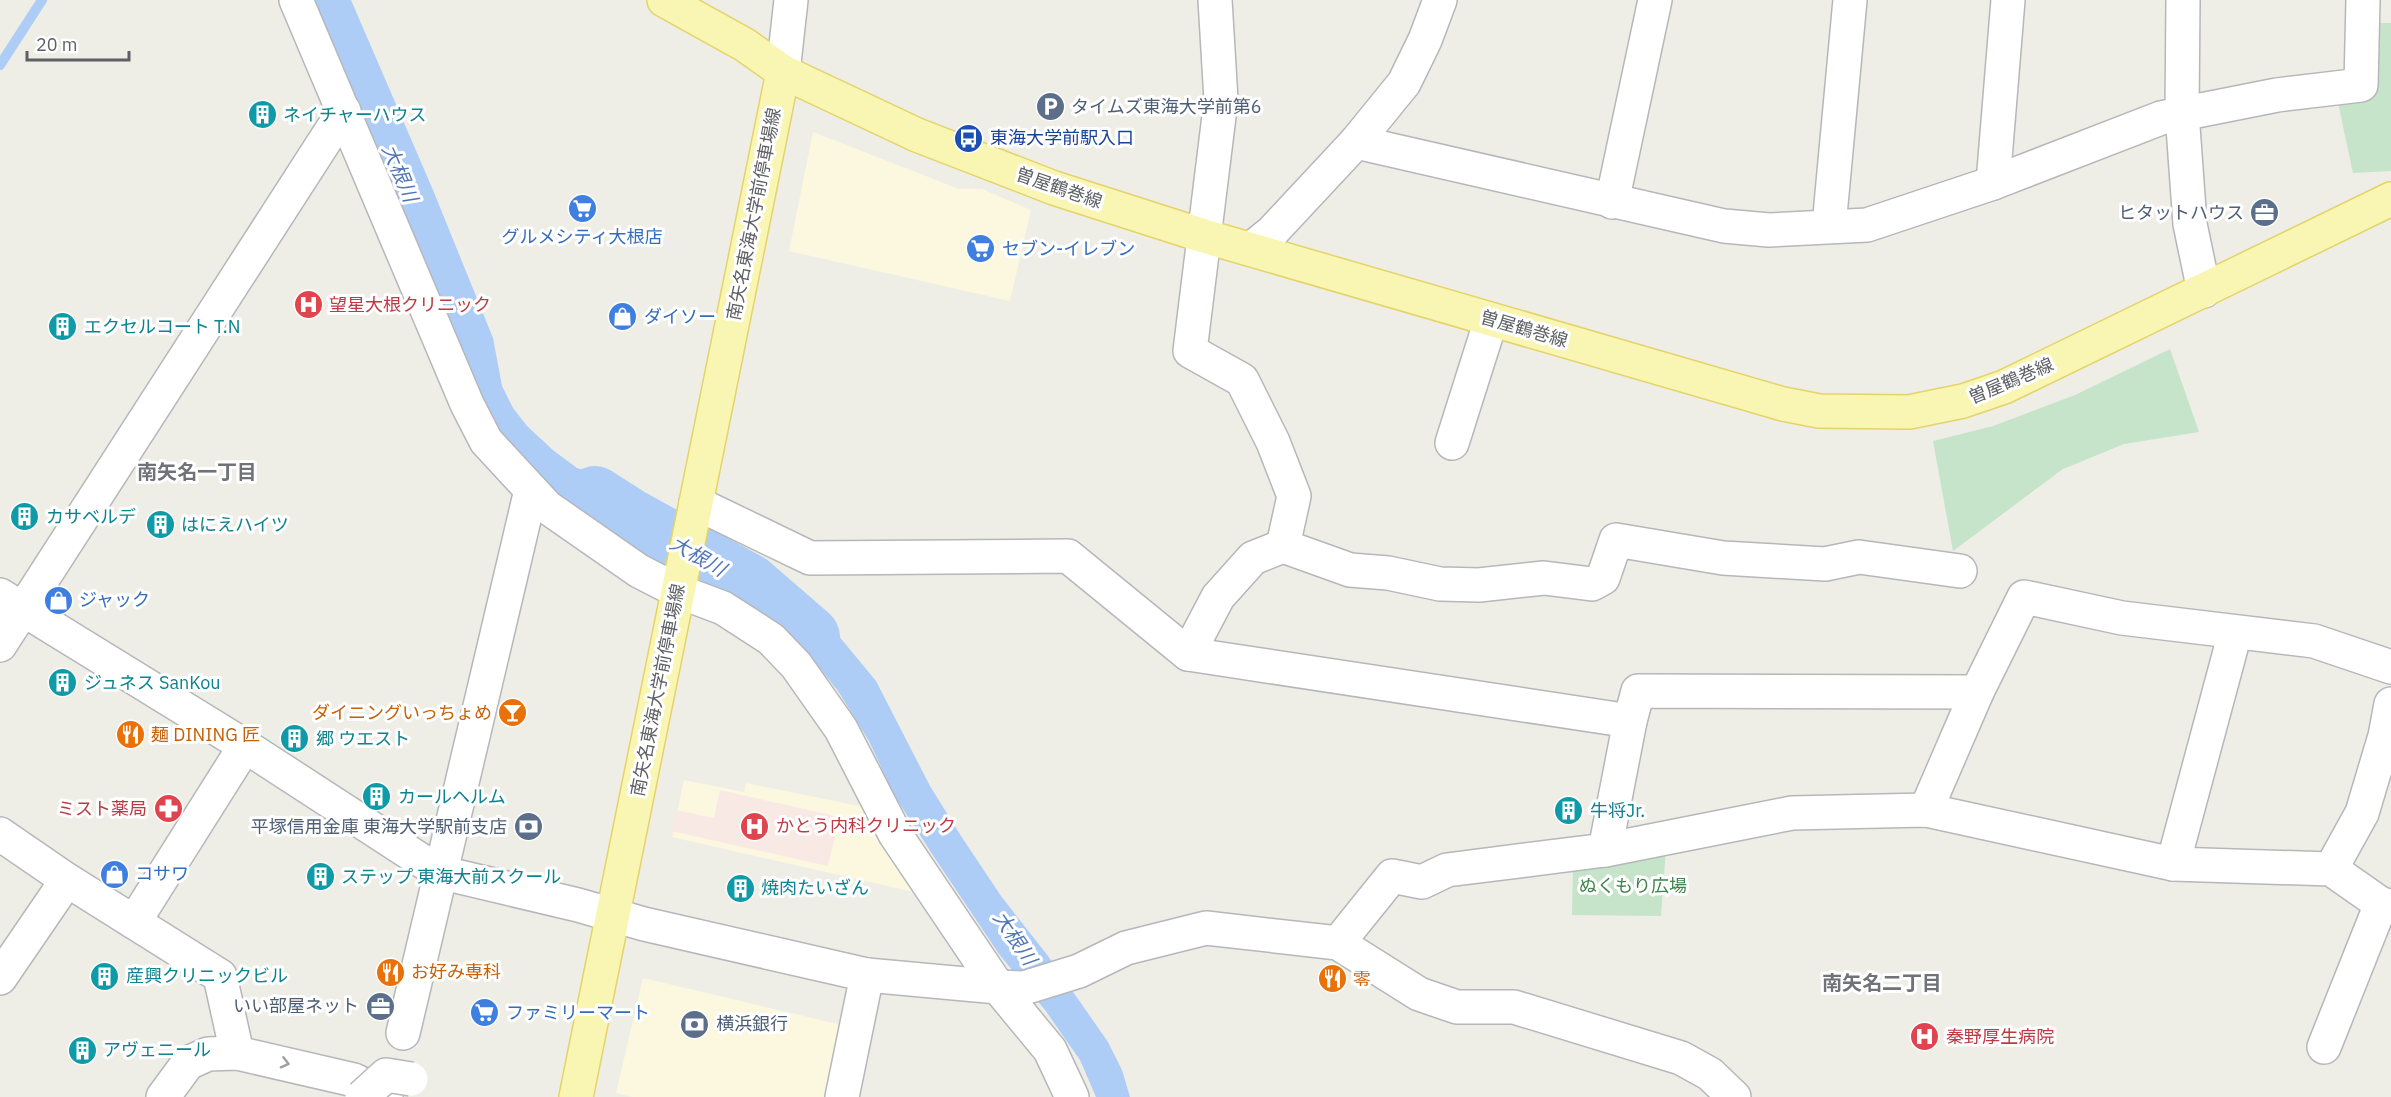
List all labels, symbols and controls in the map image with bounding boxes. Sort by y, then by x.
scale bar [27,24,129,62]
text: 20 m [36,33,78,56]
parking icon: タイムズ東海大学前第6 [1034,91,1066,123]
place label: タイムズ東海大学前第6 [1071,95,1261,118]
building icon: ネイチャーハウス [246,99,278,131]
place label: ネイチャーハウス [283,103,426,126]
street label: 南矢名東海大学前停車場線 [722,106,785,322]
bus stop icon: 東海大学前駅入口 [953,122,985,154]
place label: 東海大学前駅入口 [990,126,1134,149]
water label: 大根川 [376,140,425,208]
street label: 曽屋鶴巻線 [1013,162,1105,213]
supermarket icon: グルメシティ大根店 [566,192,598,224]
office icon: ヒタットハウス [2249,197,2281,229]
place label: ヒタットハウス [2118,201,2244,224]
place label: グルメシティ大根店 [502,225,662,248]
supermarket icon: セブン-イレブン [965,233,997,265]
place label: セブン-イレブン [1002,237,1135,260]
hospital icon: 望星大根クリニック [292,289,324,321]
place label: 望星大根クリニック [329,293,491,316]
shop icon: ダイソー [607,301,639,333]
place label: ダイソー [644,305,716,328]
street label: 曽屋鶴巻線 [1478,305,1571,352]
building icon: エクセルコート T.N [47,311,79,343]
place label: エクセルコート T.N [84,315,240,338]
street label: 曽屋鶴巻線 [1965,352,2057,409]
district label: 南矢名一丁目 [137,458,257,485]
building icon: カサベルデ [9,501,41,533]
place label: カサベルデ [46,505,136,528]
building icon: はにえハイツ [144,509,176,541]
place label: はにえハイツ [181,513,289,536]
water label: 大根川 [666,529,733,583]
street label: 南矢名東海大学前停車場線 [626,582,689,798]
shop icon: ジャック [42,584,74,616]
place label: ジャック [79,588,150,611]
building icon: ジュネス SanKou [47,667,79,699]
place label: ジュネス SanKou [84,671,221,694]
bar icon: ダイニングいっちょめ [497,697,529,729]
place label: ダイニングいっちょめ [312,701,492,724]
restaurant icon: 麺 DINING 匠 [114,719,146,751]
place label: 麺 DINING 匠 [151,723,260,746]
building icon: 郷 ウエスト [279,723,311,755]
place label: 郷 ウエスト [316,727,410,750]
building icon: カールヘルム [361,781,393,813]
place label: カールヘルム [398,785,506,808]
pharmacy icon: ミスト薬局 [152,793,184,825]
building icon: 牛将Jr. [1553,795,1585,827]
place label: ミスト薬局 [57,797,147,820]
place label: 牛将Jr. [1590,799,1645,822]
hospital icon: かとう内科クリニック [739,810,771,842]
bank icon: 平塚信用金庫 東海大学駅前支店 [512,811,544,843]
place label: かとう内科クリニック [776,814,956,837]
place label: 平塚信用金庫 東海大学駅前支店 [251,815,507,838]
shop icon: コサワ [98,858,130,890]
building icon: ステップ 東海大前スクール [304,861,336,893]
place label: コサワ [135,862,189,885]
place label: ステップ 東海大前スクール [341,865,561,888]
building icon: 焼肉たいざん [724,872,756,904]
park label: ぬくもり広場 [1579,874,1687,897]
place label: 焼肉たいざん [761,876,869,899]
water label: 大根川 [987,905,1045,972]
restaurant icon: お好み専科 [374,956,406,988]
building icon: 産興クリニックビル [89,960,121,992]
place label: お好み専科 [411,960,501,983]
restaurant icon: 零 [1316,963,1348,995]
place label: 産興クリニックビル [126,964,288,987]
place label: 零 [1353,967,1371,990]
district label: 南矢名二丁目 [1822,969,1942,996]
office icon: いい部屋ネット [364,990,396,1022]
place label: いい部屋ネット [233,994,359,1017]
supermarket icon: ファミリーマート [469,997,501,1029]
place label: ファミリーマート [506,1001,650,1024]
bank icon: 横浜銀行 [679,1008,711,1040]
place label: 横浜銀行 [716,1012,788,1035]
hospital icon: 秦野厚生病院 [1909,1021,1941,1053]
place label: 秦野厚生病院 [1946,1025,2054,1048]
building icon: アヴェニール [66,1034,98,1066]
place label: アヴェニール [103,1038,211,1061]
one-way arrow [280,1056,290,1069]

